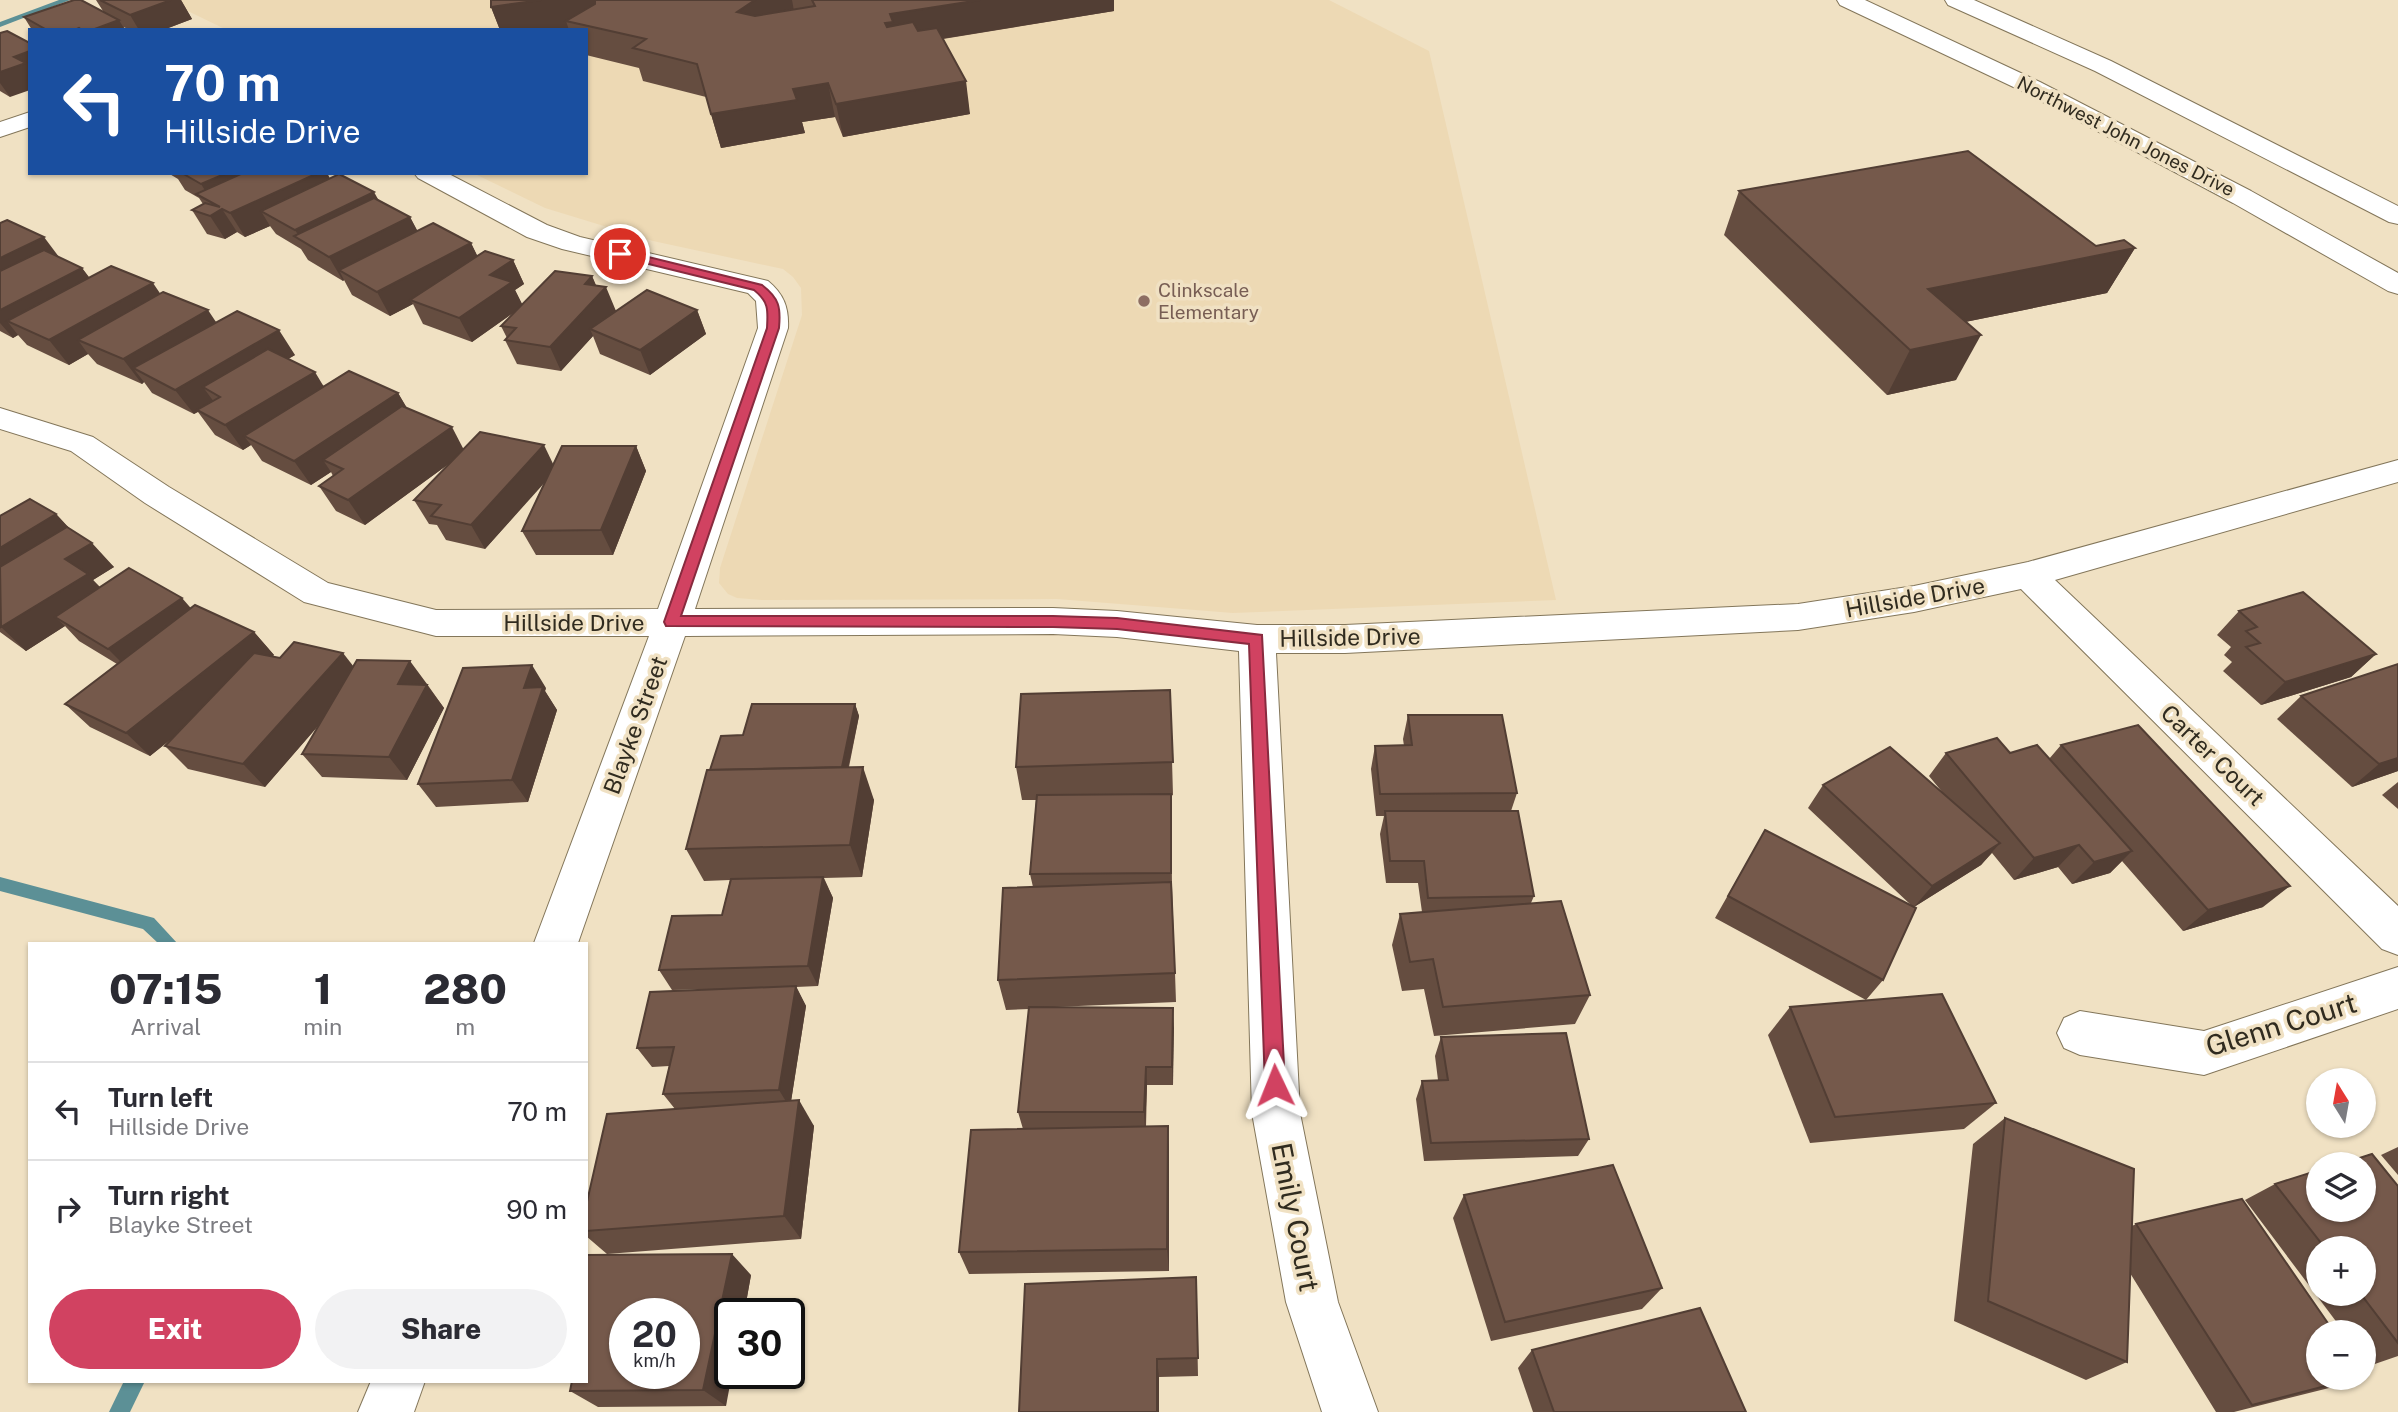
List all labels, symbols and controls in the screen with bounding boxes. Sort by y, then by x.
text: 70 m [164,54,281,112]
icon: left [49,56,140,147]
street label: Northwest John Jones Drive [2014,72,2238,200]
text: Hillside Drive [164,113,361,150]
pin [590,224,650,284]
icon: arrive [601,235,639,273]
place label: Clinkscale Elementary [1158,279,1259,323]
marker: Clinkscale Elementary [1136,293,1152,309]
street label: Hillside Drive [1843,571,1987,623]
street label: Hillside Drive [503,609,645,636]
street label: Hillside Drive [1279,622,1421,652]
street label: Blayke Street [598,652,672,798]
street label: Carter Court [2156,699,2270,811]
text: 07:15 [109,964,222,1013]
text: 1 [314,964,332,1013]
text: 280 [423,964,507,1013]
street label: Glenn Court [2202,985,2360,1063]
text: Arrival [130,1013,201,1040]
text: min [303,1013,342,1040]
text: m [455,1013,475,1040]
position arrow [1238,1048,1312,1122]
north arrow [2306,1068,2376,1138]
map controls [2306,1068,2376,1390]
text: Turn left [108,1082,213,1113]
icon: left [49,1092,87,1130]
text: 70 m [507,1096,567,1127]
text: Hillside Drive [108,1113,249,1140]
street label: Emily Court [1265,1140,1327,1294]
button: layers [2306,1152,2376,1222]
text: Turn right [108,1180,230,1211]
icon: right [49,1190,87,1228]
text: 90 m [506,1194,567,1225]
text: Blayke Street [108,1211,253,1238]
button: + [2306,1236,2376,1306]
button: Exit [49,1289,301,1369]
button: Share [315,1289,567,1369]
speed limit sign: 30 [714,1298,805,1389]
text: 20 [632,1314,677,1355]
button: − [2306,1320,2376,1390]
text: km/h [633,1350,676,1371]

